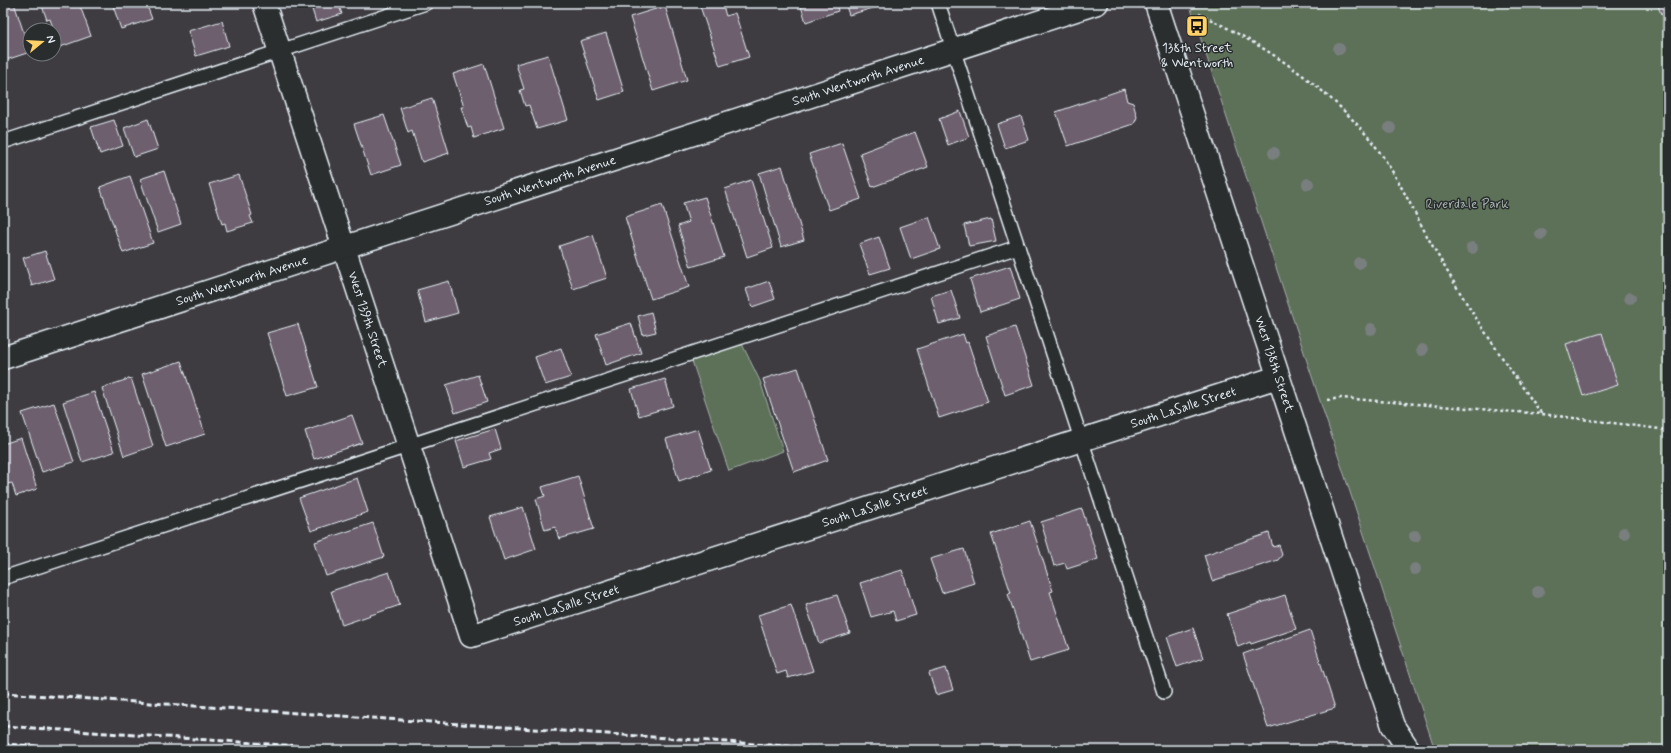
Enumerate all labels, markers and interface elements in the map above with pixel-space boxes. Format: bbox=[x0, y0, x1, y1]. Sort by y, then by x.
bus stop icon: 138th Street & Wentworth bbox=[1184, 13, 1210, 39]
north arrow bbox=[22, 22, 62, 62]
text: N bbox=[43, 34, 58, 45]
place label: 138th Street & Wentworth bbox=[1161, 40, 1233, 72]
street label: South Wentworth Avenue bbox=[790, 51, 926, 110]
street label: South Wentworth Avenue bbox=[482, 151, 618, 210]
park label: Riverdale Park bbox=[1425, 196, 1509, 213]
street label: South Wentworth Avenue bbox=[174, 251, 310, 310]
street label: West 139th Street bbox=[344, 269, 391, 370]
street label: West 138th Street bbox=[1251, 314, 1298, 415]
street label: South LaSalle Street bbox=[1128, 382, 1238, 432]
street label: South LaSalle Street bbox=[820, 481, 930, 531]
street label: South LaSalle Street bbox=[511, 580, 621, 630]

